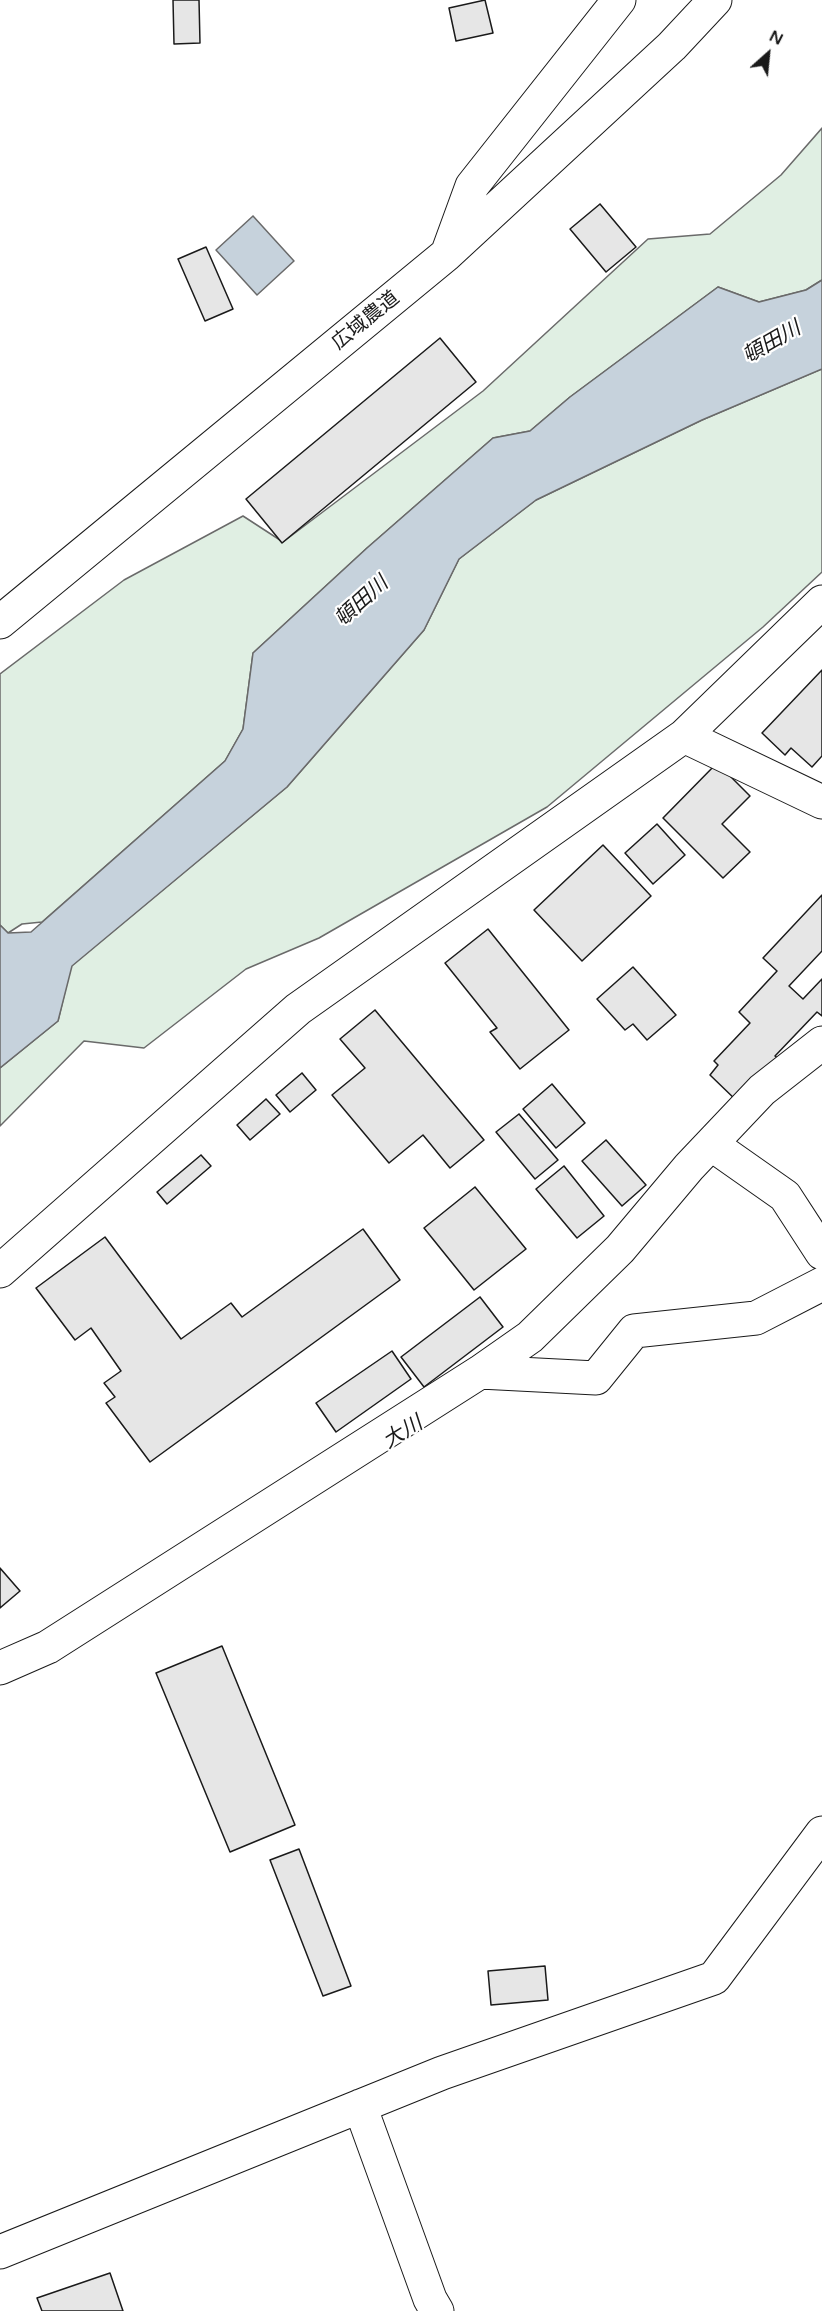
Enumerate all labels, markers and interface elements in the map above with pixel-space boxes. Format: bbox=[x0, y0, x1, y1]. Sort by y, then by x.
north arrow bbox=[738, 24, 798, 84]
text: N bbox=[766, 26, 786, 50]
street label: 広域農道 bbox=[327, 287, 405, 355]
water label: 頓田川 bbox=[738, 316, 806, 370]
water label: 頓田川 bbox=[330, 572, 394, 632]
water label: 大川 bbox=[379, 1411, 427, 1455]

